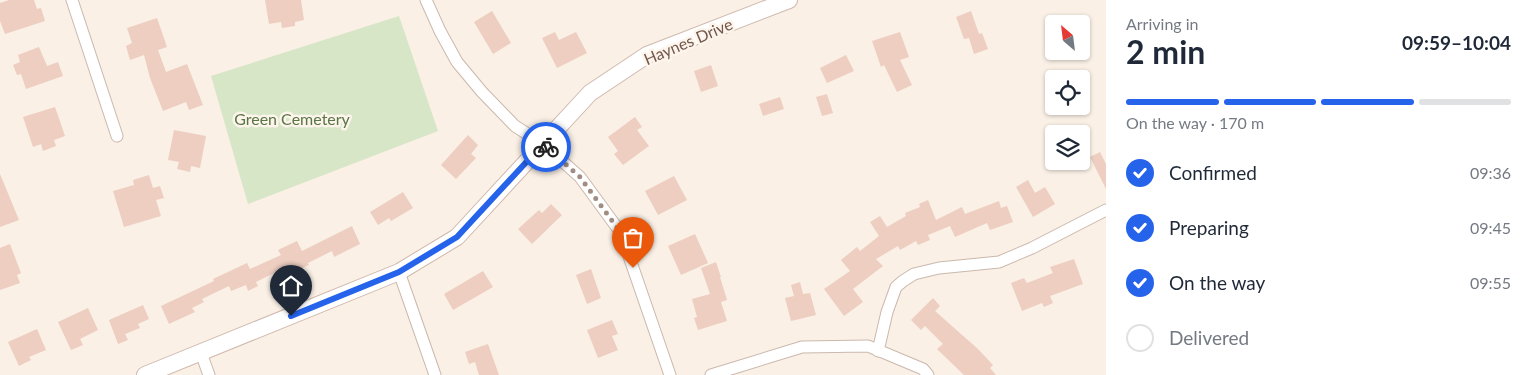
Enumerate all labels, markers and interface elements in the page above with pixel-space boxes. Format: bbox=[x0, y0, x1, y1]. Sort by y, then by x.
street label: Haynes Drive bbox=[641, 14, 735, 68]
text: Arriving in bbox=[1126, 14, 1199, 33]
north arrow bbox=[1045, 15, 1090, 60]
map controls bbox=[1045, 15, 1090, 170]
text: 09:59–10:04 bbox=[1402, 31, 1511, 54]
text: 2 min bbox=[1126, 32, 1205, 71]
button: locate bbox=[1045, 70, 1090, 115]
park label: Green Cemetery bbox=[234, 109, 351, 128]
text: On the way · 170 m bbox=[1126, 113, 1264, 132]
courier bbox=[521, 122, 571, 172]
button: layers bbox=[1045, 125, 1090, 170]
icon: bike bbox=[532, 133, 560, 161]
icon: check bbox=[1126, 159, 1154, 187]
text: Confirmed bbox=[1169, 161, 1257, 184]
text: 09:36 bbox=[1470, 163, 1511, 182]
icon: check bbox=[1126, 214, 1154, 242]
text: Preparing bbox=[1169, 216, 1249, 239]
pin bbox=[612, 217, 654, 268]
text: 09:45 bbox=[1470, 218, 1511, 237]
icon: bag bbox=[619, 224, 647, 252]
pin bbox=[270, 265, 312, 316]
icon: check bbox=[1126, 269, 1154, 297]
text: On the way bbox=[1169, 271, 1265, 294]
icon: home bbox=[277, 272, 305, 300]
text: 09:55 bbox=[1470, 273, 1511, 292]
text: Delivered bbox=[1169, 326, 1249, 349]

